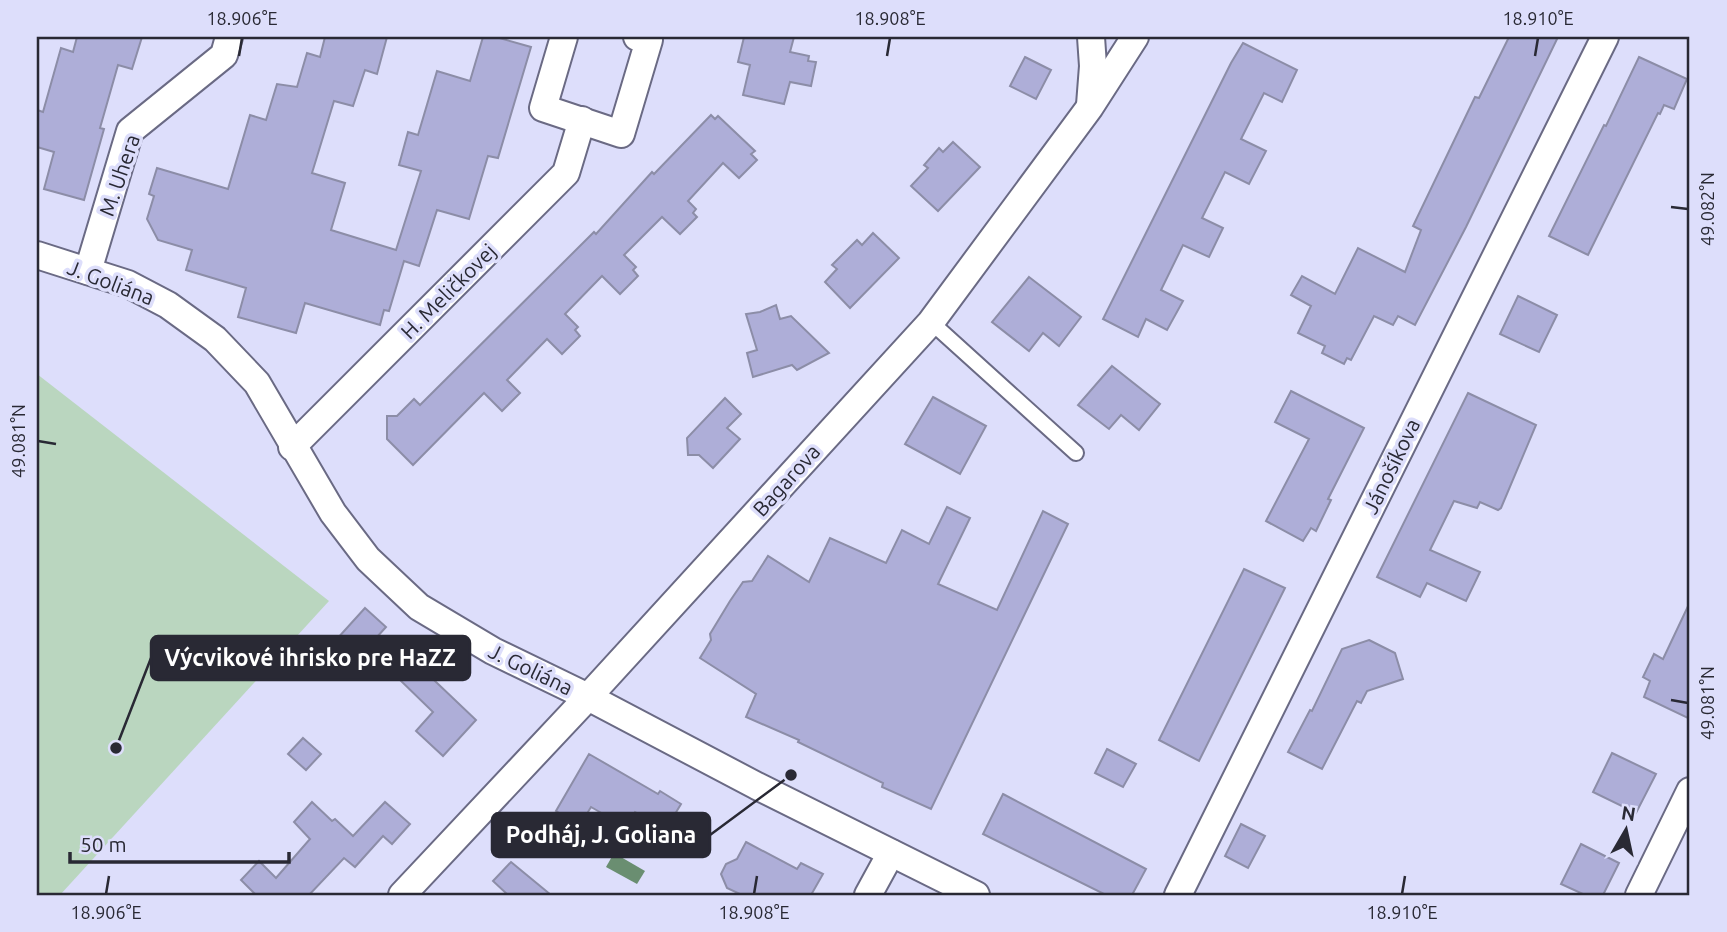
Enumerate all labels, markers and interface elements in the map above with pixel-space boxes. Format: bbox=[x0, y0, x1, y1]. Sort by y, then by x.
text: 18.906°E bbox=[206, 8, 278, 28]
text: 18.908°E bbox=[854, 8, 926, 28]
text: 18.910°E bbox=[1502, 8, 1574, 28]
street label: M. Uhera bbox=[94, 131, 144, 219]
text: 49.082°N bbox=[1697, 172, 1717, 246]
street label: H. Meličkovej bbox=[396, 239, 500, 343]
street label: J. Goliána bbox=[64, 255, 158, 309]
text: 49.081°N bbox=[8, 404, 28, 478]
street label: Jánošíkova bbox=[1358, 414, 1424, 518]
street label: Bagarova bbox=[748, 439, 824, 521]
callout: Výcvikové ihrisko pre HaZZ bbox=[151, 636, 470, 680]
street label: J. Goliána bbox=[485, 638, 577, 700]
text: Výcvikové ihrisko pre HaZZ bbox=[164, 645, 456, 670]
text: 49.081°N bbox=[1697, 666, 1717, 740]
north arrow bbox=[1590, 796, 1660, 866]
text: N bbox=[1620, 801, 1637, 825]
callout: Podháj, J. Goliana bbox=[492, 813, 710, 857]
scale bar bbox=[70, 820, 289, 864]
text: Podháj, J. Goliana bbox=[506, 822, 696, 848]
text: 50 m bbox=[80, 832, 127, 856]
text: 18.906°E bbox=[70, 902, 142, 922]
text: 18.908°E bbox=[718, 902, 790, 922]
text: 18.910°E bbox=[1366, 902, 1438, 922]

